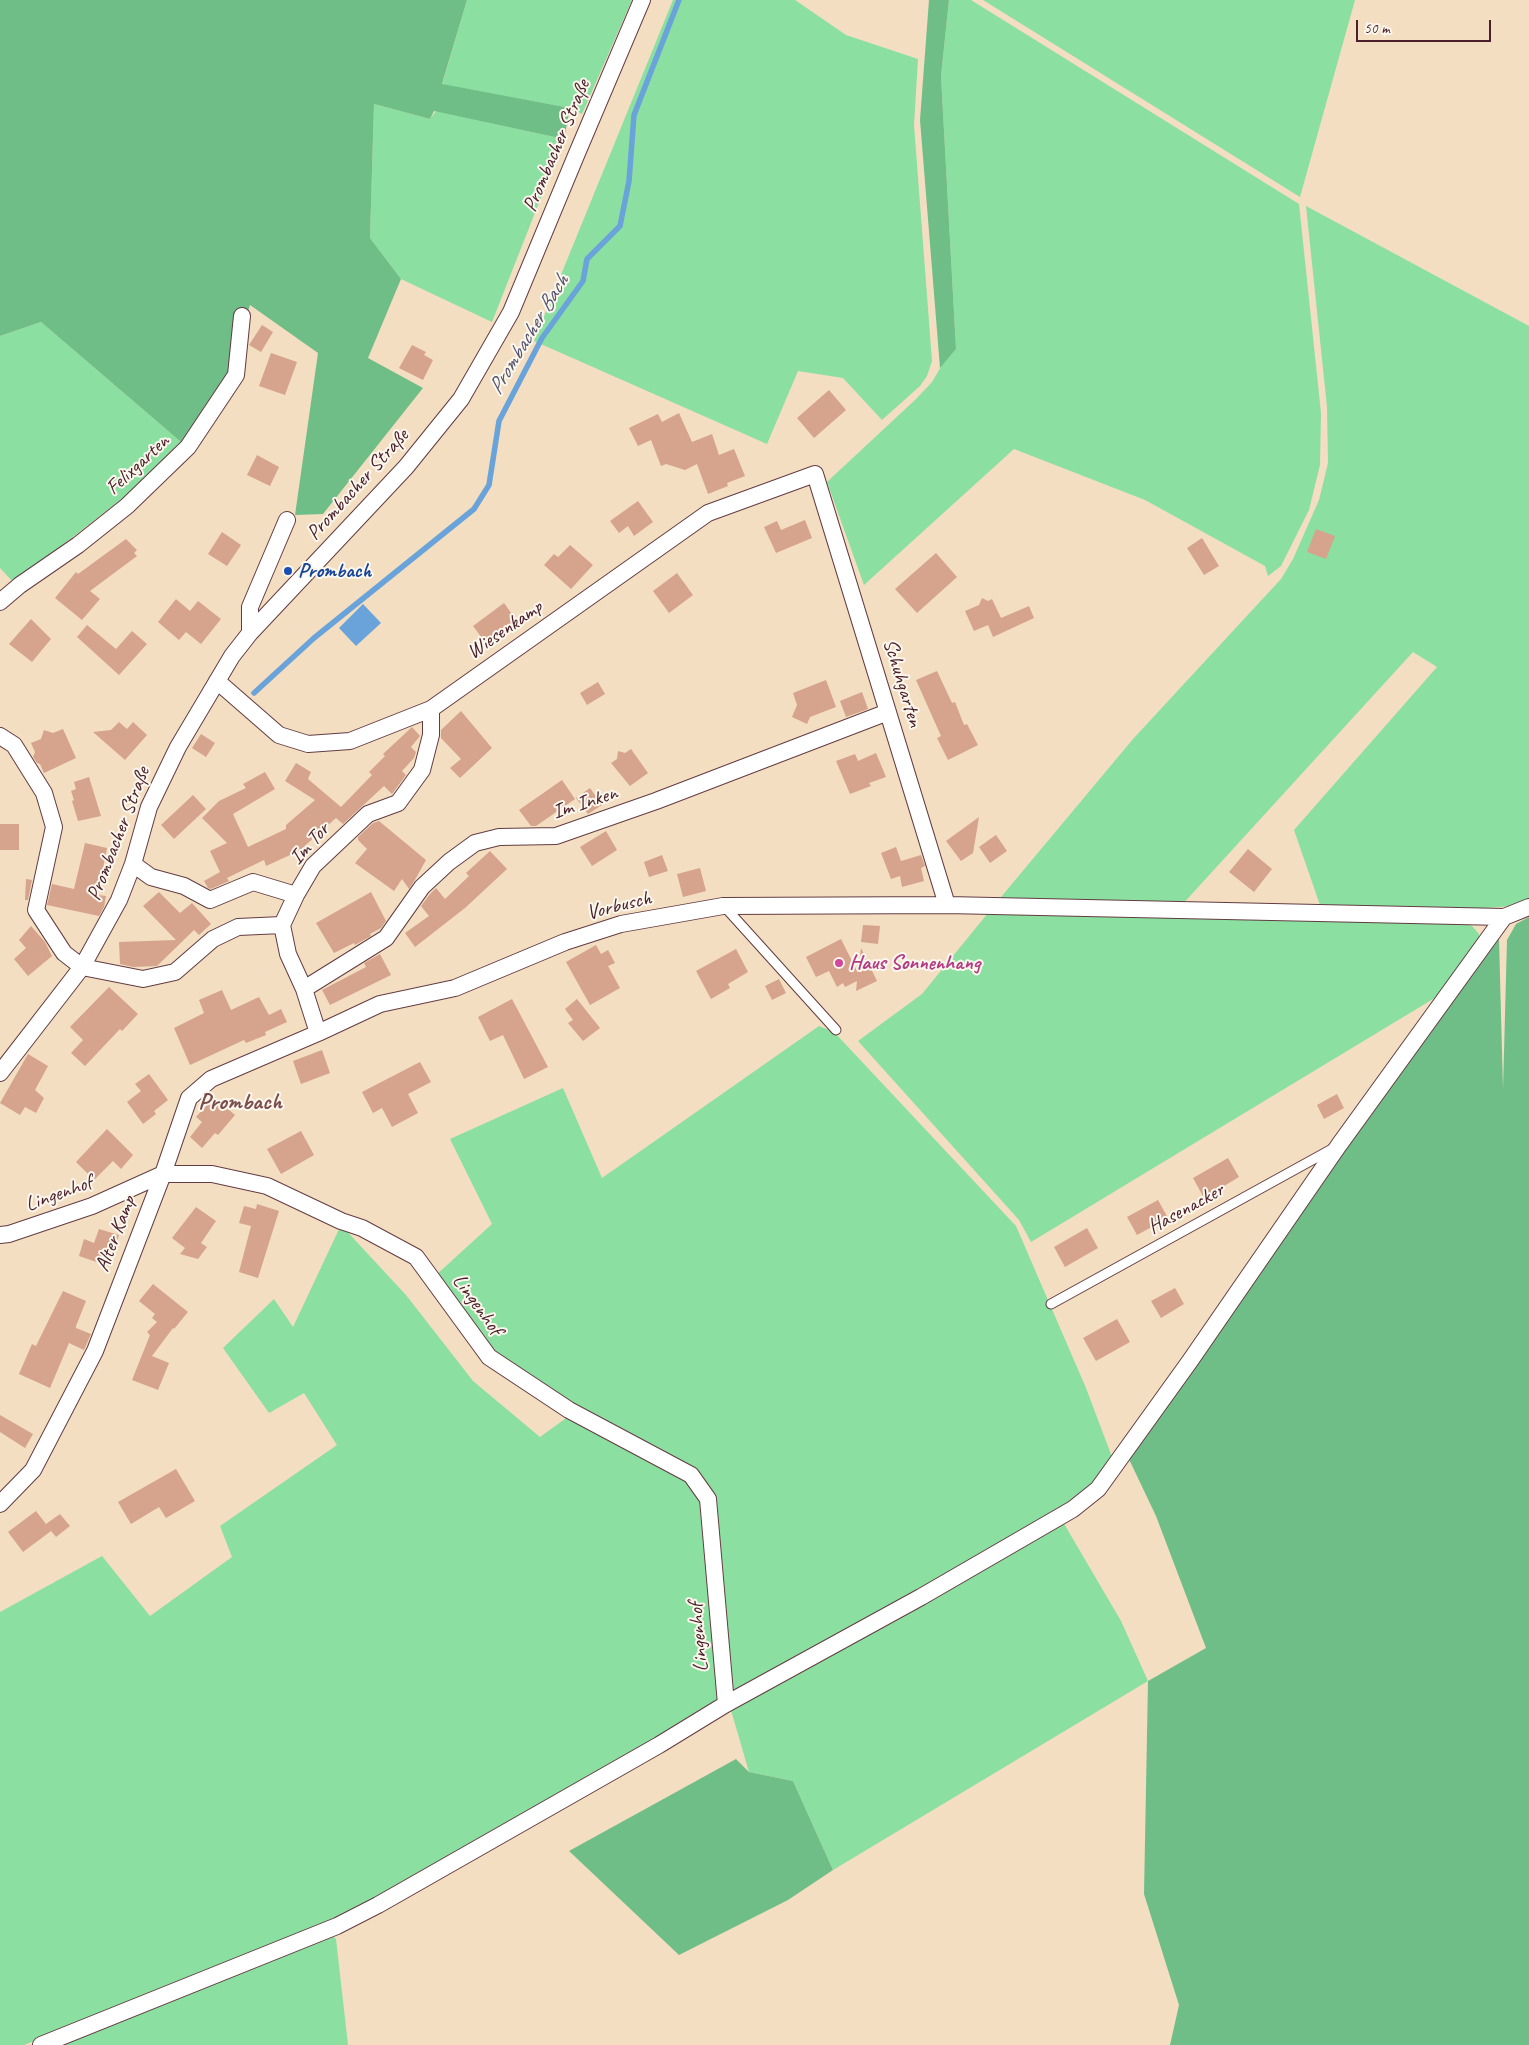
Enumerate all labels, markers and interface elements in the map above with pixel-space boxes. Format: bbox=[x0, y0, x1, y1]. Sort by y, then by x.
scale bar bbox=[1359, 10, 1494, 42]
text: 50 m bbox=[1364, 19, 1390, 38]
street label: Prombacher Straße bbox=[518, 76, 596, 216]
water label: Prombacher Bach bbox=[483, 270, 575, 400]
street label: Prombacher Straße bbox=[301, 424, 415, 546]
street label: Felixgarten bbox=[101, 429, 175, 501]
place label: Prombach bbox=[298, 558, 371, 584]
marker: Prombach bbox=[282, 565, 294, 577]
street label: Wiesenkamp bbox=[462, 595, 548, 665]
street label: Schuhgarten bbox=[877, 636, 927, 730]
street label: Prombacher Straße bbox=[82, 764, 156, 904]
street label: Im Inken bbox=[549, 781, 621, 825]
street label: Im Tor bbox=[285, 818, 335, 870]
street label: Vorbusch bbox=[584, 886, 654, 926]
place label: Haus Sonnenhang bbox=[849, 950, 980, 976]
marker: Haus Sonnenhang bbox=[833, 957, 845, 969]
district label: Prombach bbox=[198, 1089, 282, 1117]
street label: Lingenhof bbox=[22, 1170, 96, 1218]
street label: Hasenacker bbox=[1144, 1178, 1228, 1240]
street label: Alter Kamp bbox=[90, 1193, 142, 1275]
street label: Lingenhof bbox=[446, 1269, 508, 1341]
street label: Lingenhof bbox=[683, 1601, 715, 1673]

